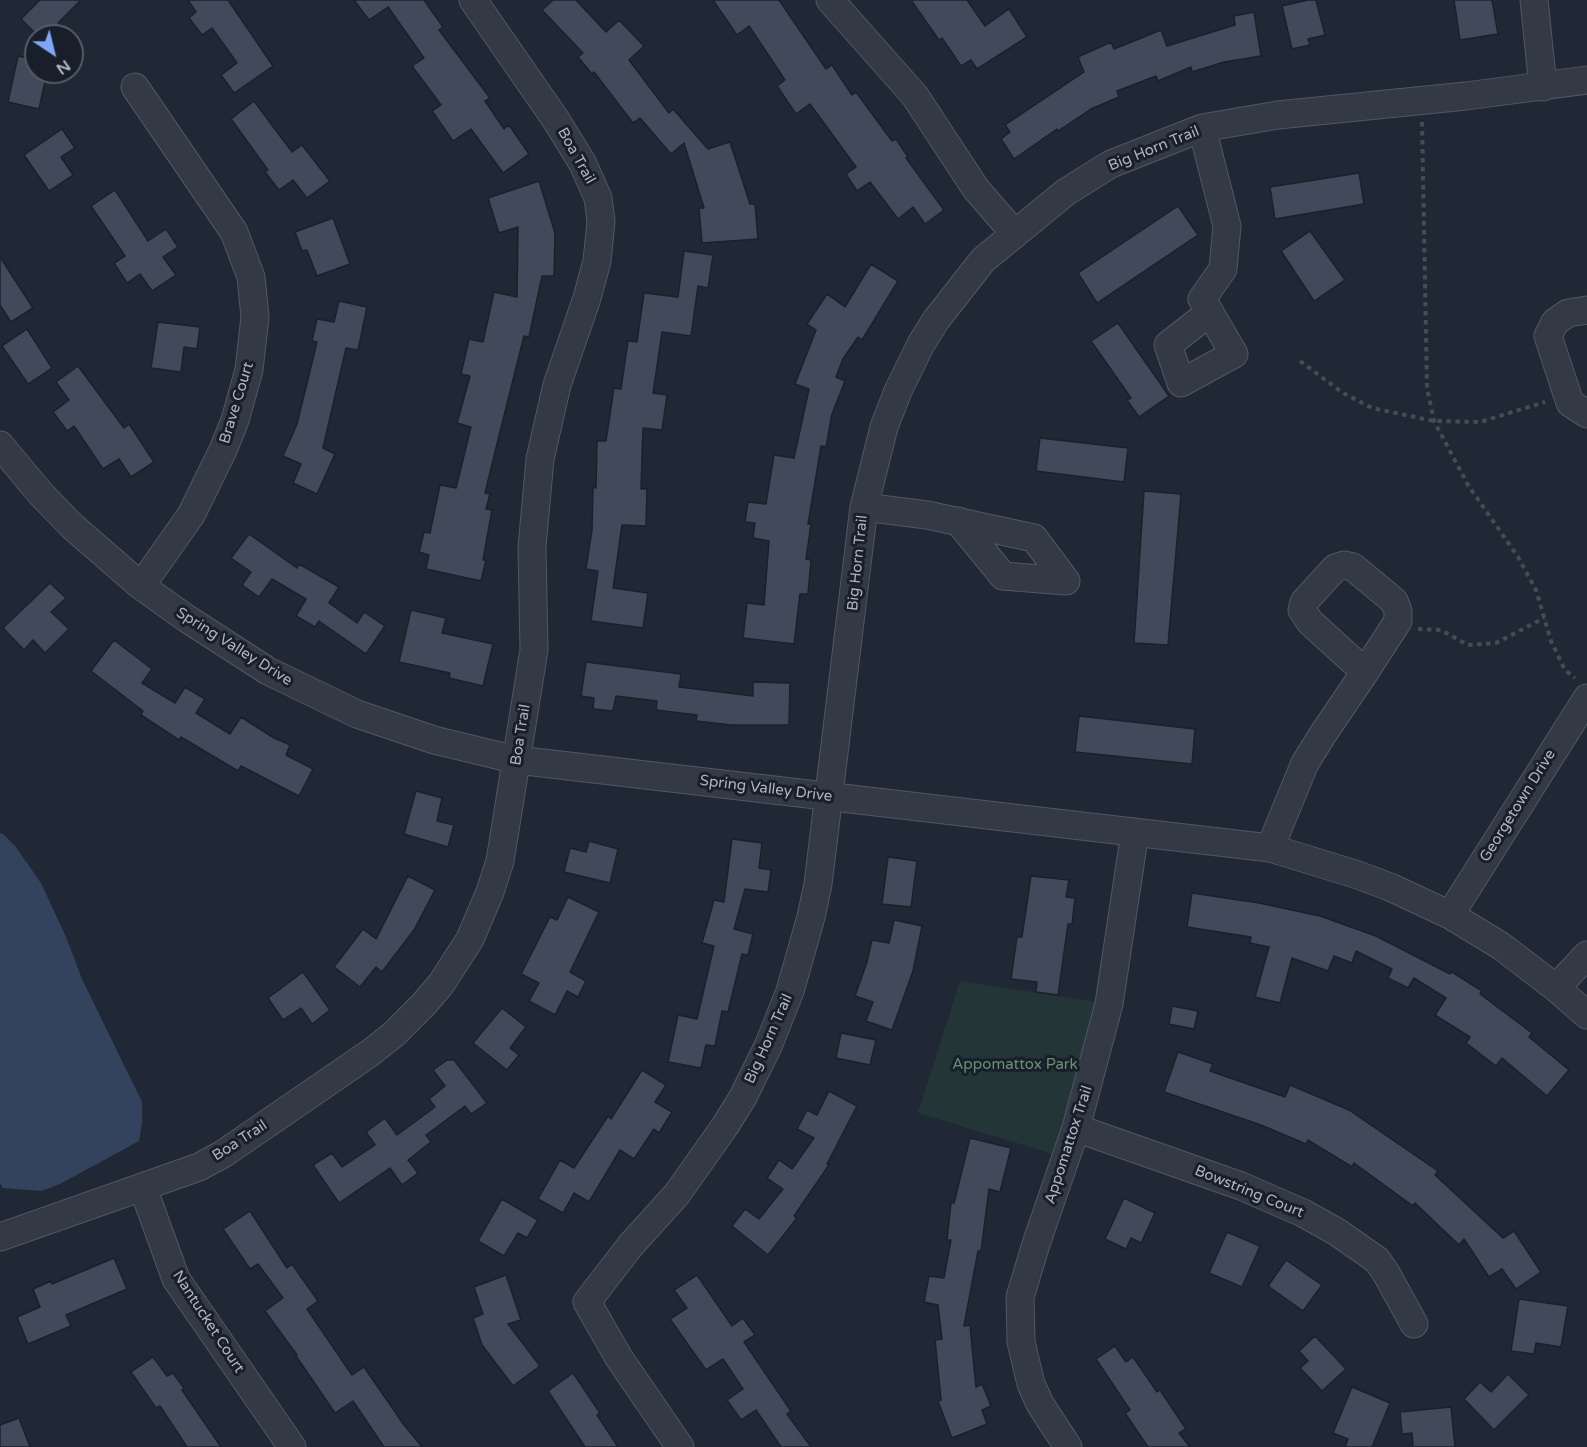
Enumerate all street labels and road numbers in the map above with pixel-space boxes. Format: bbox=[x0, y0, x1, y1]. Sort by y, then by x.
street label: Big Horn Trail bbox=[1106, 123, 1202, 175]
street label: Boa Trail bbox=[553, 125, 599, 187]
street label: Brave Court bbox=[216, 360, 258, 446]
street label: Big Horn Trail bbox=[844, 514, 872, 612]
street label: Spring Valley Drive bbox=[173, 604, 295, 690]
street label: Boa Trail bbox=[507, 703, 535, 767]
street label: Georgetown Drive bbox=[1476, 747, 1560, 865]
street label: Spring Valley Drive bbox=[699, 772, 833, 806]
street label: Big Horn Trail bbox=[741, 991, 797, 1087]
street label: Appomattox Trail bbox=[1041, 1084, 1097, 1206]
street label: Boa Trail bbox=[209, 1117, 271, 1165]
street label: Bowstring Court bbox=[1192, 1162, 1306, 1222]
street label: Nantucket Court bbox=[168, 1267, 248, 1377]

